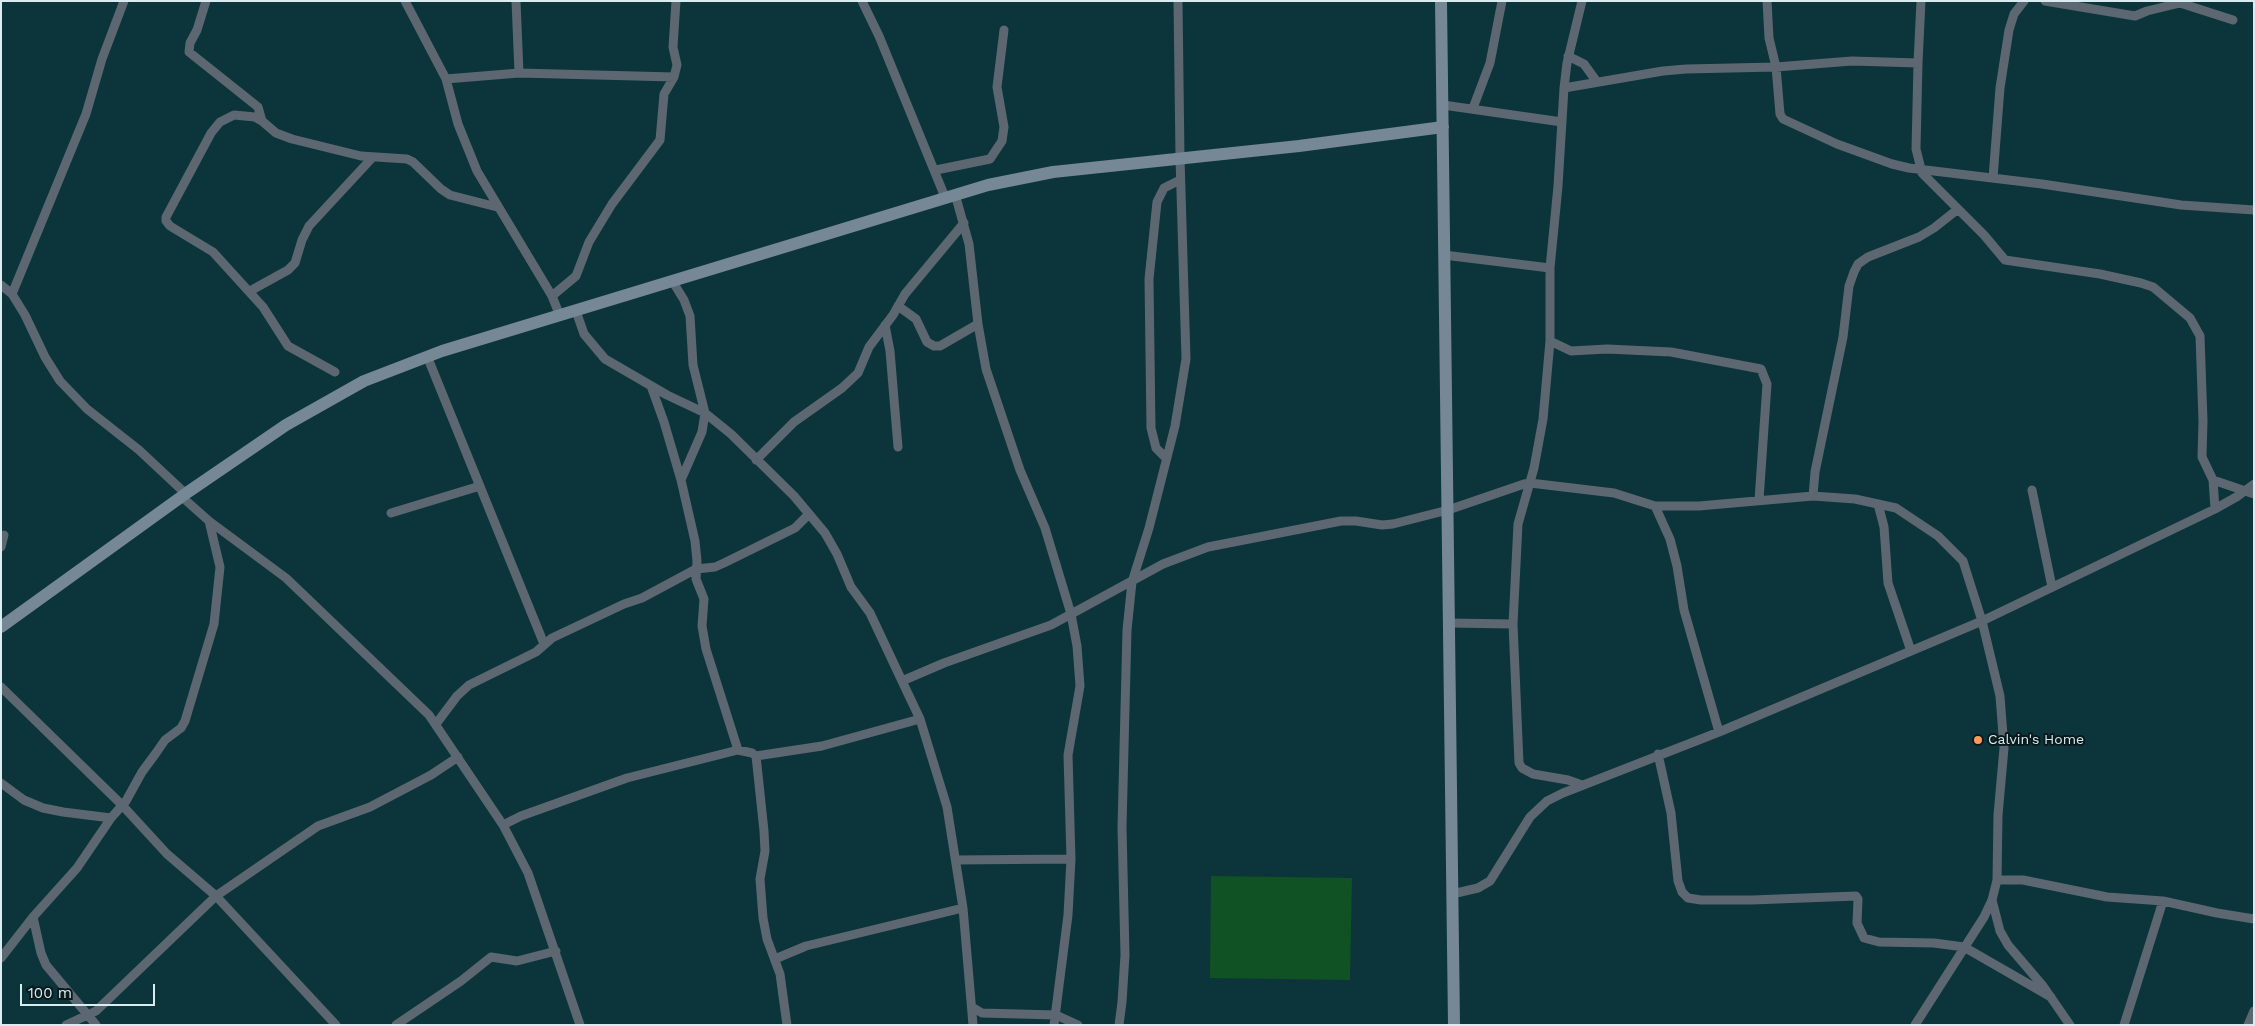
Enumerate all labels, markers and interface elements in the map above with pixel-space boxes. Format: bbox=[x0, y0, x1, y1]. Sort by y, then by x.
place label: Calvin's Home bbox=[1988, 732, 2084, 748]
marker: Calvin's Home bbox=[1972, 734, 1984, 746]
scale bar bbox=[22, 974, 158, 1006]
text: 100 m bbox=[28, 984, 72, 1002]

